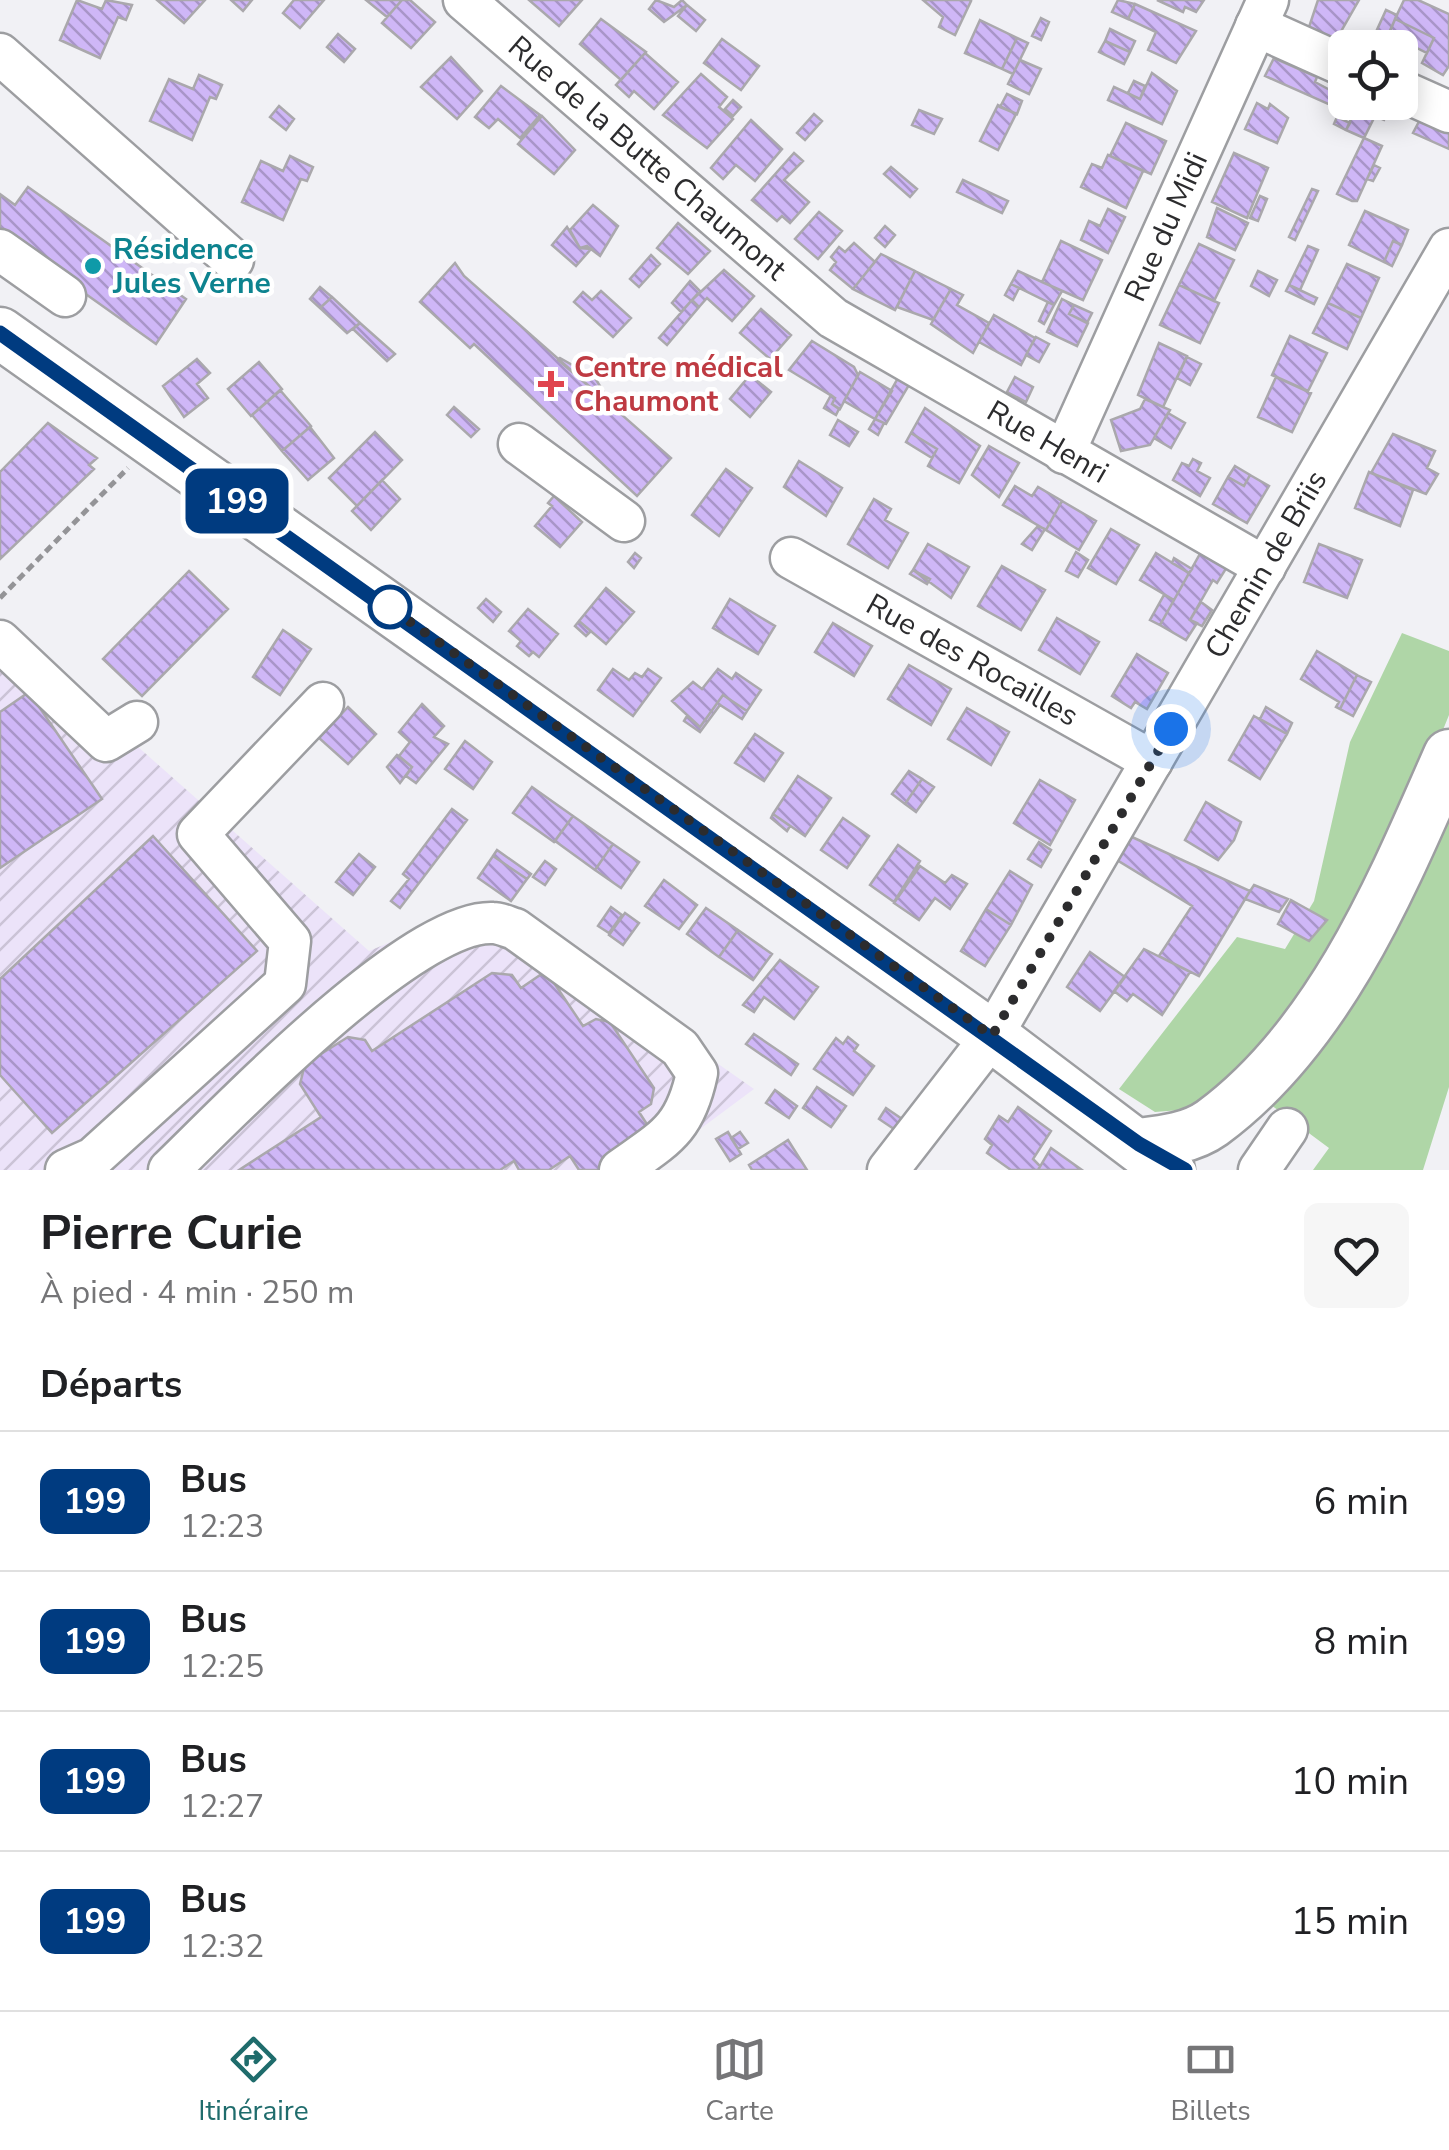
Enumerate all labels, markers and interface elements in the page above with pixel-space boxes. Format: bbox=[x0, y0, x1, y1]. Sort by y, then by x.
street label: Rue de la Butte Chaumont bbox=[499, 27, 795, 290]
map controls bbox=[1328, 30, 1418, 120]
button: locate bbox=[1328, 30, 1418, 120]
street label: Rue du Midi bbox=[1115, 146, 1218, 308]
place label: Résidence Jules Verne bbox=[112, 229, 271, 304]
marker: Résidence Jules Verne bbox=[82, 255, 104, 277]
place label: Centre médical Chaumont bbox=[574, 347, 783, 422]
marker: Centre médical Chaumont bbox=[538, 371, 564, 397]
street label: Rue Henri bbox=[979, 391, 1116, 493]
street label: Chemin de Briis bbox=[1196, 463, 1337, 666]
line badge: 199 bbox=[180, 468, 294, 534]
text: 199 bbox=[205, 478, 269, 525]
street label: Rue des Rocailles bbox=[859, 584, 1086, 736]
unlabelled marker bbox=[369, 586, 411, 628]
your location bbox=[1146, 704, 1196, 754]
text: Pierre Curie bbox=[40, 1200, 303, 1266]
button: heart bbox=[1304, 1203, 1409, 1308]
text: À pied · 4 min · 250 m bbox=[40, 1271, 354, 1314]
text: Départs bbox=[40, 1359, 182, 1410]
text: Bus bbox=[180, 1454, 247, 1505]
text: 6 min bbox=[1314, 1476, 1409, 1527]
text: 199 bbox=[63, 1478, 127, 1525]
text: 12:23 bbox=[180, 1505, 264, 1548]
text: Bus bbox=[180, 1594, 247, 1645]
text: 8 min bbox=[1314, 1616, 1409, 1667]
text: 199 bbox=[63, 1618, 127, 1665]
text: 12:25 bbox=[180, 1645, 264, 1688]
text: Bus bbox=[180, 1734, 247, 1785]
text: 10 min bbox=[1291, 1756, 1409, 1807]
text: 199 bbox=[63, 1758, 127, 1805]
text: 12:27 bbox=[180, 1785, 264, 1828]
text: Bus bbox=[180, 1874, 247, 1925]
text: 15 min bbox=[1291, 1896, 1409, 1947]
text: 199 bbox=[63, 1898, 127, 1945]
text: 12:32 bbox=[180, 1925, 264, 1968]
tab: Itinéraire bbox=[198, 2032, 309, 2130]
tab: Carte bbox=[705, 2032, 774, 2130]
tab: Billets bbox=[1171, 2032, 1251, 2130]

